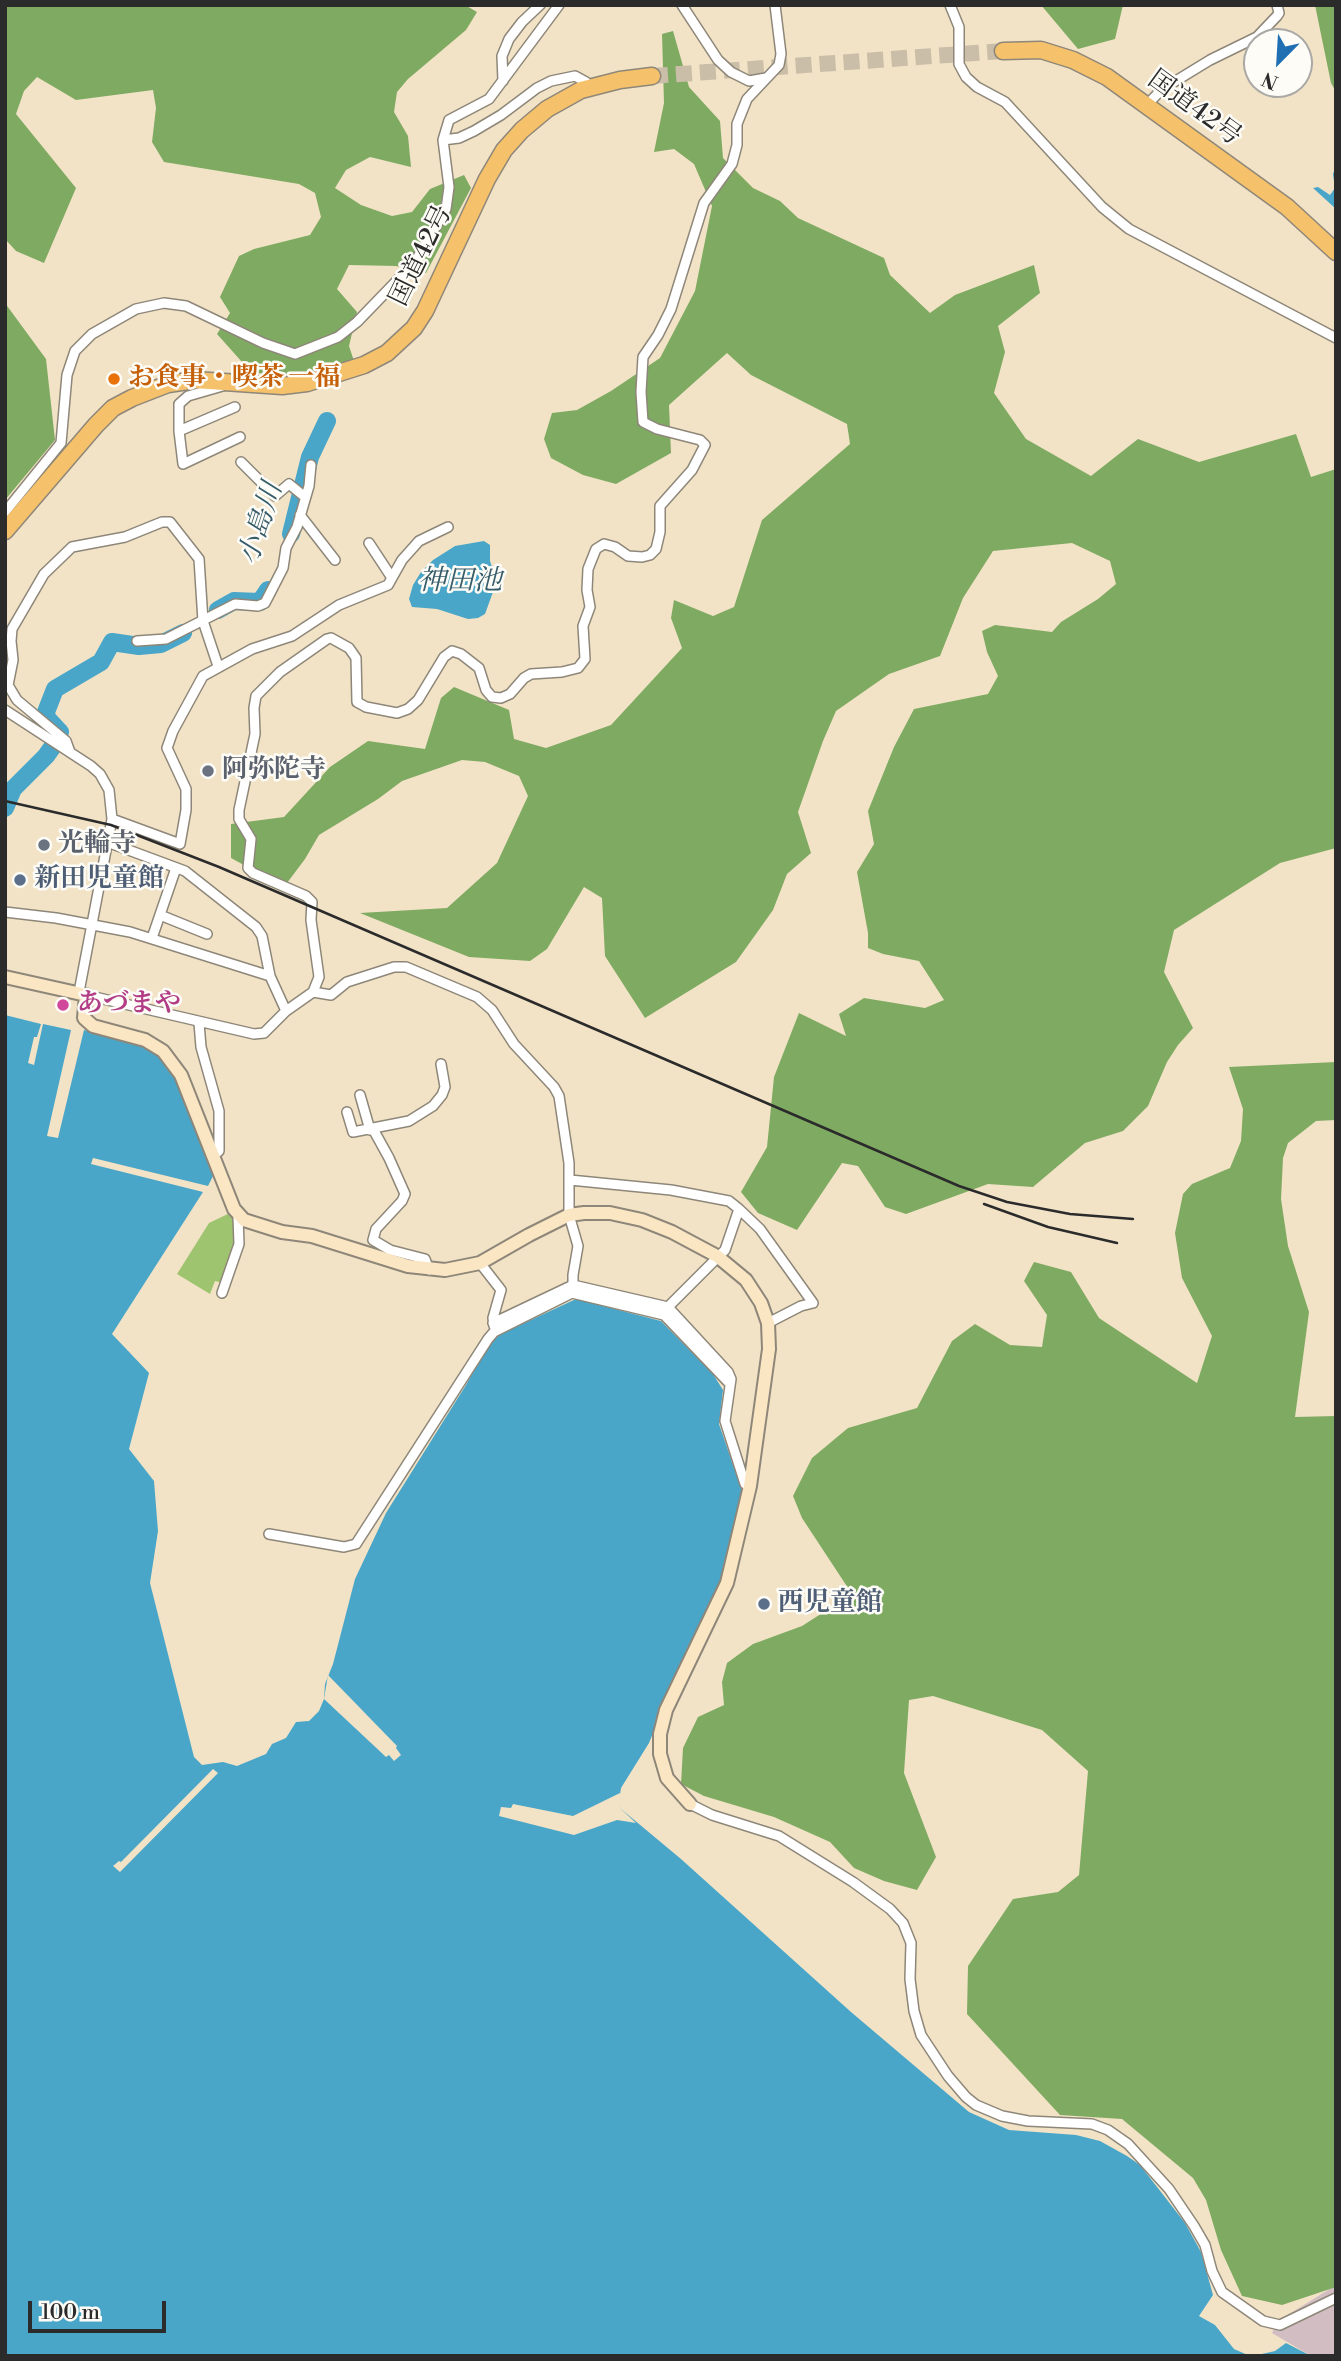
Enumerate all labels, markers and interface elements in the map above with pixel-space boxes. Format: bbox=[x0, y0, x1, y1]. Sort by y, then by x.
north arrow bbox=[1243, 28, 1313, 98]
street label: 国道42号 bbox=[1141, 65, 1247, 153]
text: N bbox=[1259, 66, 1282, 94]
street label: 国道42号 bbox=[384, 200, 460, 312]
place label: お食事・喫茶 一福 bbox=[128, 363, 340, 395]
marker: お食事・喫茶 一福 bbox=[106, 371, 122, 387]
water label: 小島川 bbox=[233, 479, 291, 569]
water label: 神田池 bbox=[418, 565, 502, 599]
place label: 阿弥陀寺 bbox=[222, 755, 326, 787]
marker: 阿弥陀寺 bbox=[200, 763, 216, 779]
place label: 光輪寺 bbox=[58, 829, 136, 861]
marker: 光輪寺 bbox=[36, 837, 52, 853]
place label: 新田児童館 bbox=[34, 864, 164, 896]
marker: 新田児童館 bbox=[12, 872, 28, 888]
place label: あづまや bbox=[77, 989, 181, 1021]
marker: あづまや bbox=[55, 997, 71, 1013]
place label: 西児童館 bbox=[778, 1588, 882, 1620]
marker: 西児童館 bbox=[756, 1596, 772, 1612]
scale bar bbox=[32, 2288, 170, 2332]
text: 100 m bbox=[41, 2300, 100, 2326]

